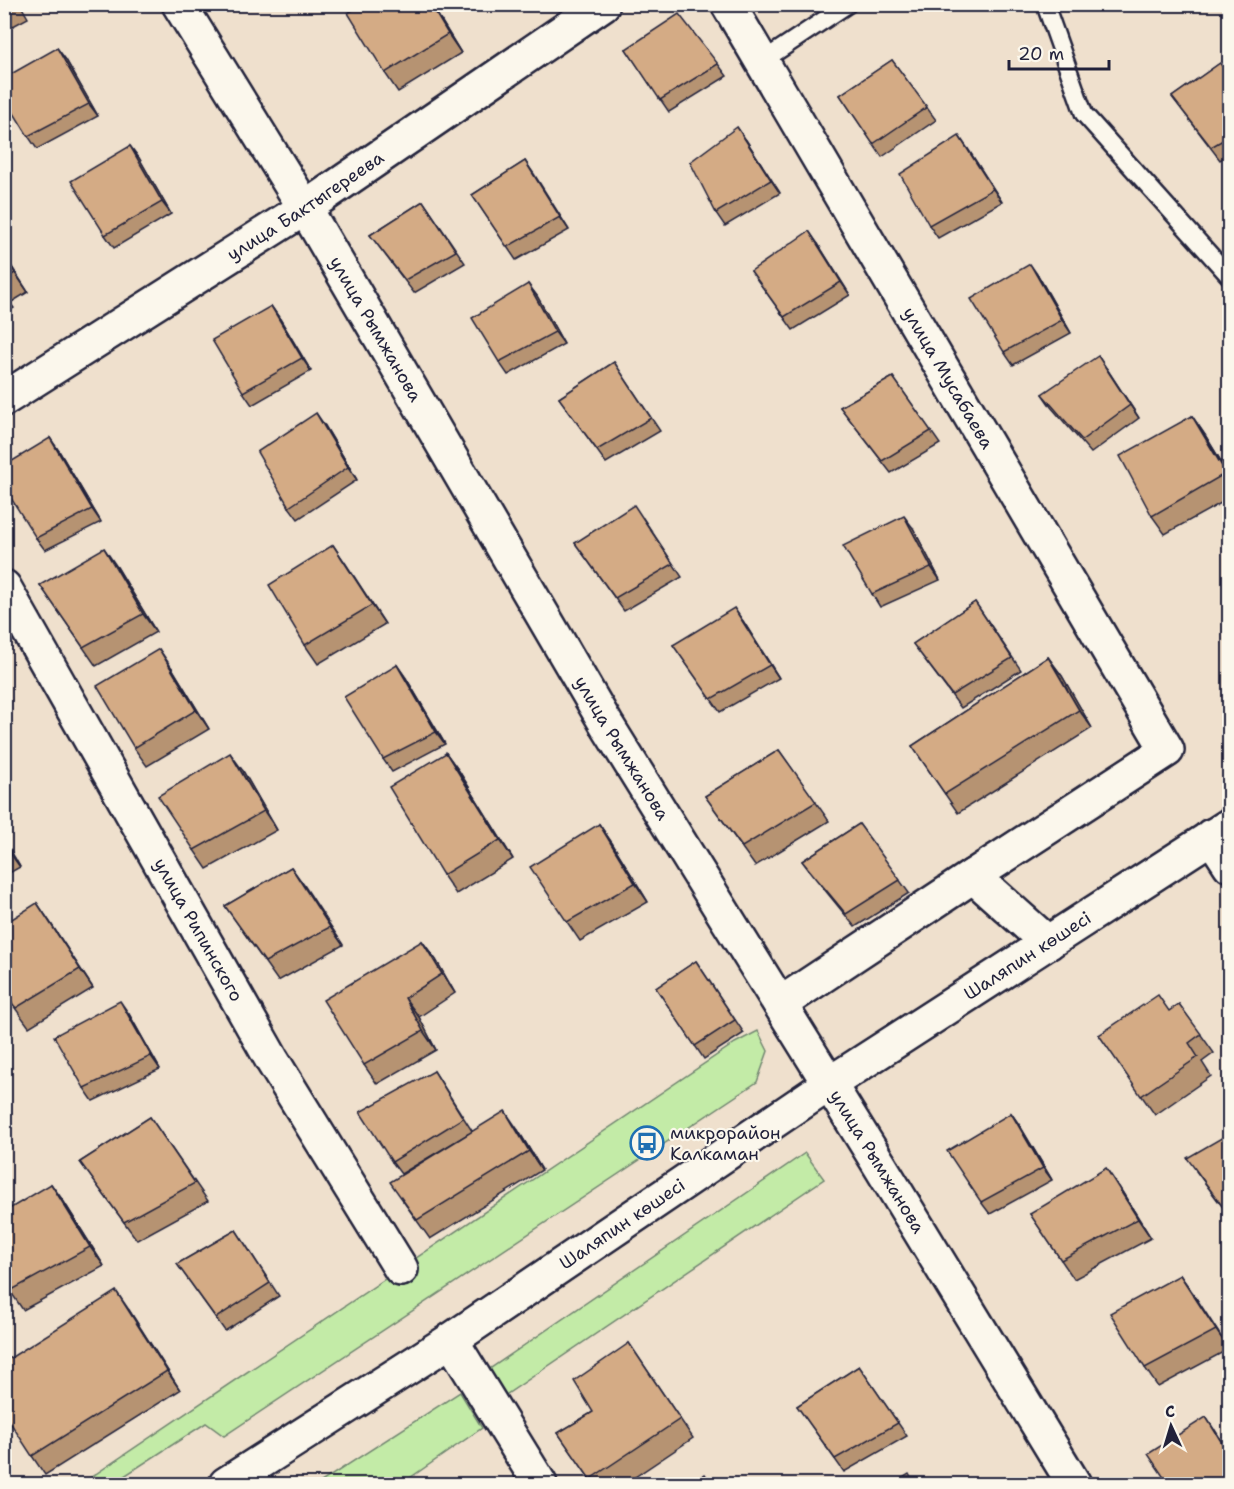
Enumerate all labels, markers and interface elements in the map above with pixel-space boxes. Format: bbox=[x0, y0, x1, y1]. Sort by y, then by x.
scale bar bbox=[1009, 33, 1110, 71]
text: 20 m bbox=[1018, 42, 1064, 66]
street label: улица Бактыгереева bbox=[222, 145, 389, 266]
street label: улица Рымжанова bbox=[324, 252, 428, 406]
street label: улица Мусабаева bbox=[897, 303, 999, 453]
street label: улица Рымжанова bbox=[569, 672, 675, 825]
street label: улица Рипинского bbox=[148, 854, 248, 1006]
street label: Шаляпин көшесі bbox=[959, 906, 1096, 1006]
street label: улица Рымжанова bbox=[824, 1085, 931, 1238]
place label: микрорайон Калкаман bbox=[670, 1121, 781, 1166]
bus stop icon: микрорайон Калкаман bbox=[629, 1125, 665, 1161]
street label: Шаляпин көшесі bbox=[555, 1173, 690, 1275]
north arrow bbox=[1141, 1396, 1201, 1456]
text: С bbox=[1164, 1401, 1176, 1422]

